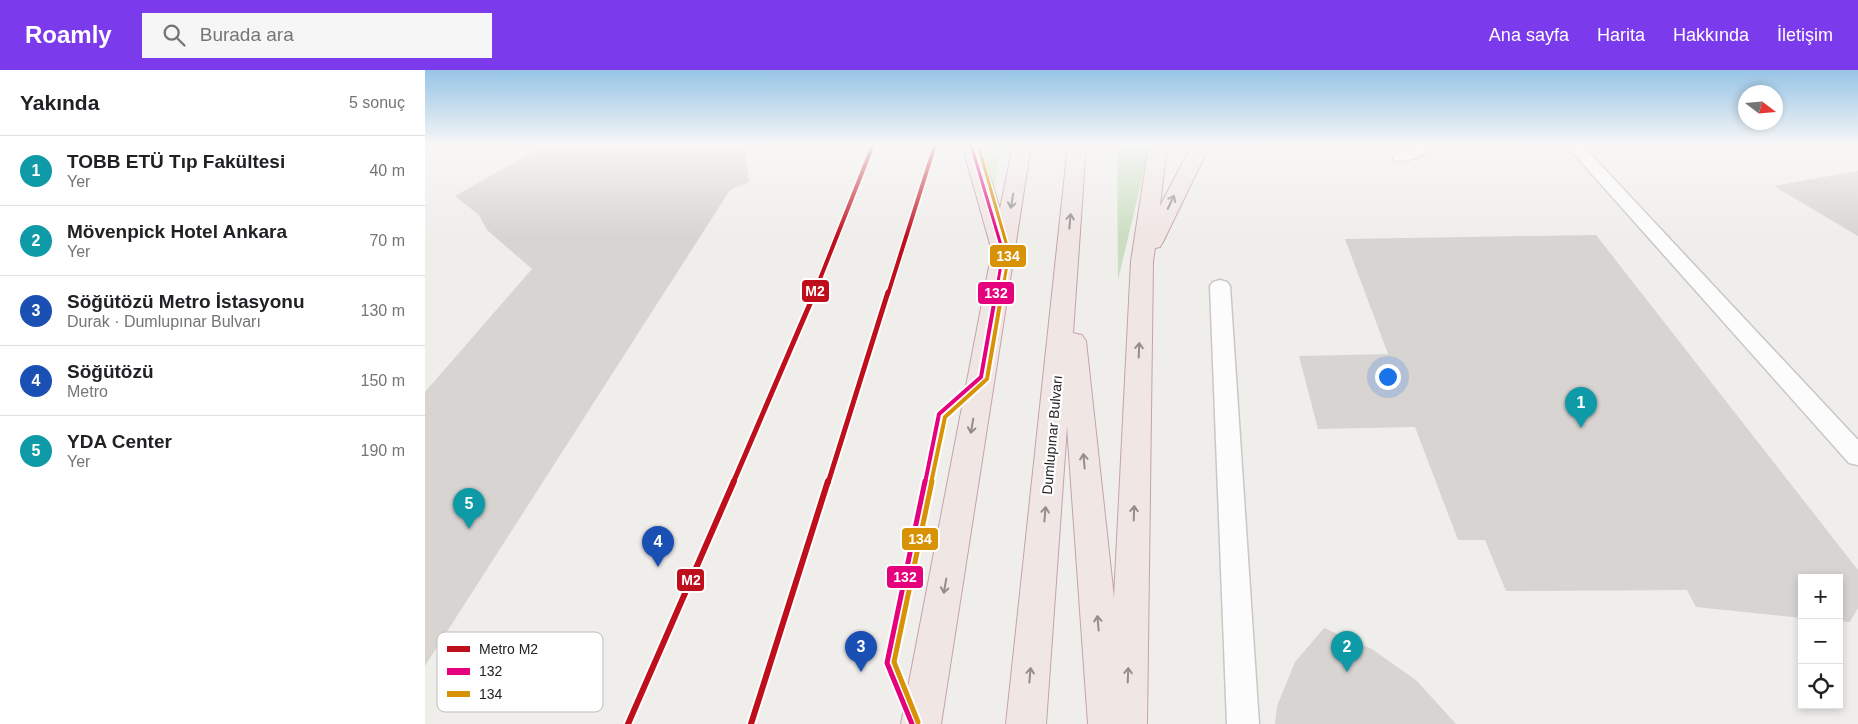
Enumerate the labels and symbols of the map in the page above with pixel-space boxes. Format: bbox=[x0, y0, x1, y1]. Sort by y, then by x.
north arrow bbox=[1738, 85, 1783, 130]
one-way arrow bbox=[1006, 193, 1016, 209]
one-way arrow bbox=[1167, 195, 1176, 210]
one-way arrow bbox=[1066, 213, 1075, 229]
line badge: 134 bbox=[989, 244, 1027, 268]
text: 134 bbox=[996, 248, 1020, 264]
line badge: M2 bbox=[801, 279, 830, 303]
line badge: 132 bbox=[977, 281, 1015, 305]
text: M2 bbox=[805, 283, 825, 299]
text: 132 bbox=[984, 285, 1008, 301]
one-way arrow bbox=[1135, 343, 1144, 359]
your location bbox=[1375, 364, 1401, 390]
street label: Dumlupınar Bulvarı bbox=[1039, 375, 1065, 495]
pin: 1 bbox=[1565, 387, 1597, 428]
one-way arrow bbox=[967, 417, 977, 433]
one-way arrow bbox=[1079, 454, 1088, 470]
pin: 5 bbox=[453, 488, 485, 529]
one-way arrow bbox=[1129, 505, 1139, 522]
one-way arrow bbox=[1040, 506, 1049, 522]
pin: 4 bbox=[642, 526, 674, 567]
line badge: 134 bbox=[901, 527, 939, 551]
text: 134 bbox=[908, 531, 932, 547]
line badge: 132 bbox=[886, 565, 924, 589]
line badge: M2 bbox=[676, 568, 705, 592]
text: 132 bbox=[893, 569, 917, 585]
text: M2 bbox=[681, 572, 701, 588]
one-way arrow bbox=[939, 577, 949, 593]
one-way arrow bbox=[1094, 615, 1103, 631]
pin: 3 bbox=[845, 631, 877, 672]
pin: 2 bbox=[1331, 631, 1363, 672]
legend bbox=[437, 632, 603, 712]
text: Metro M2 bbox=[479, 641, 538, 657]
text: 132 bbox=[479, 663, 503, 679]
one-way arrow bbox=[1026, 668, 1035, 684]
one-way arrow bbox=[1124, 668, 1133, 684]
text: 134 bbox=[479, 686, 503, 702]

